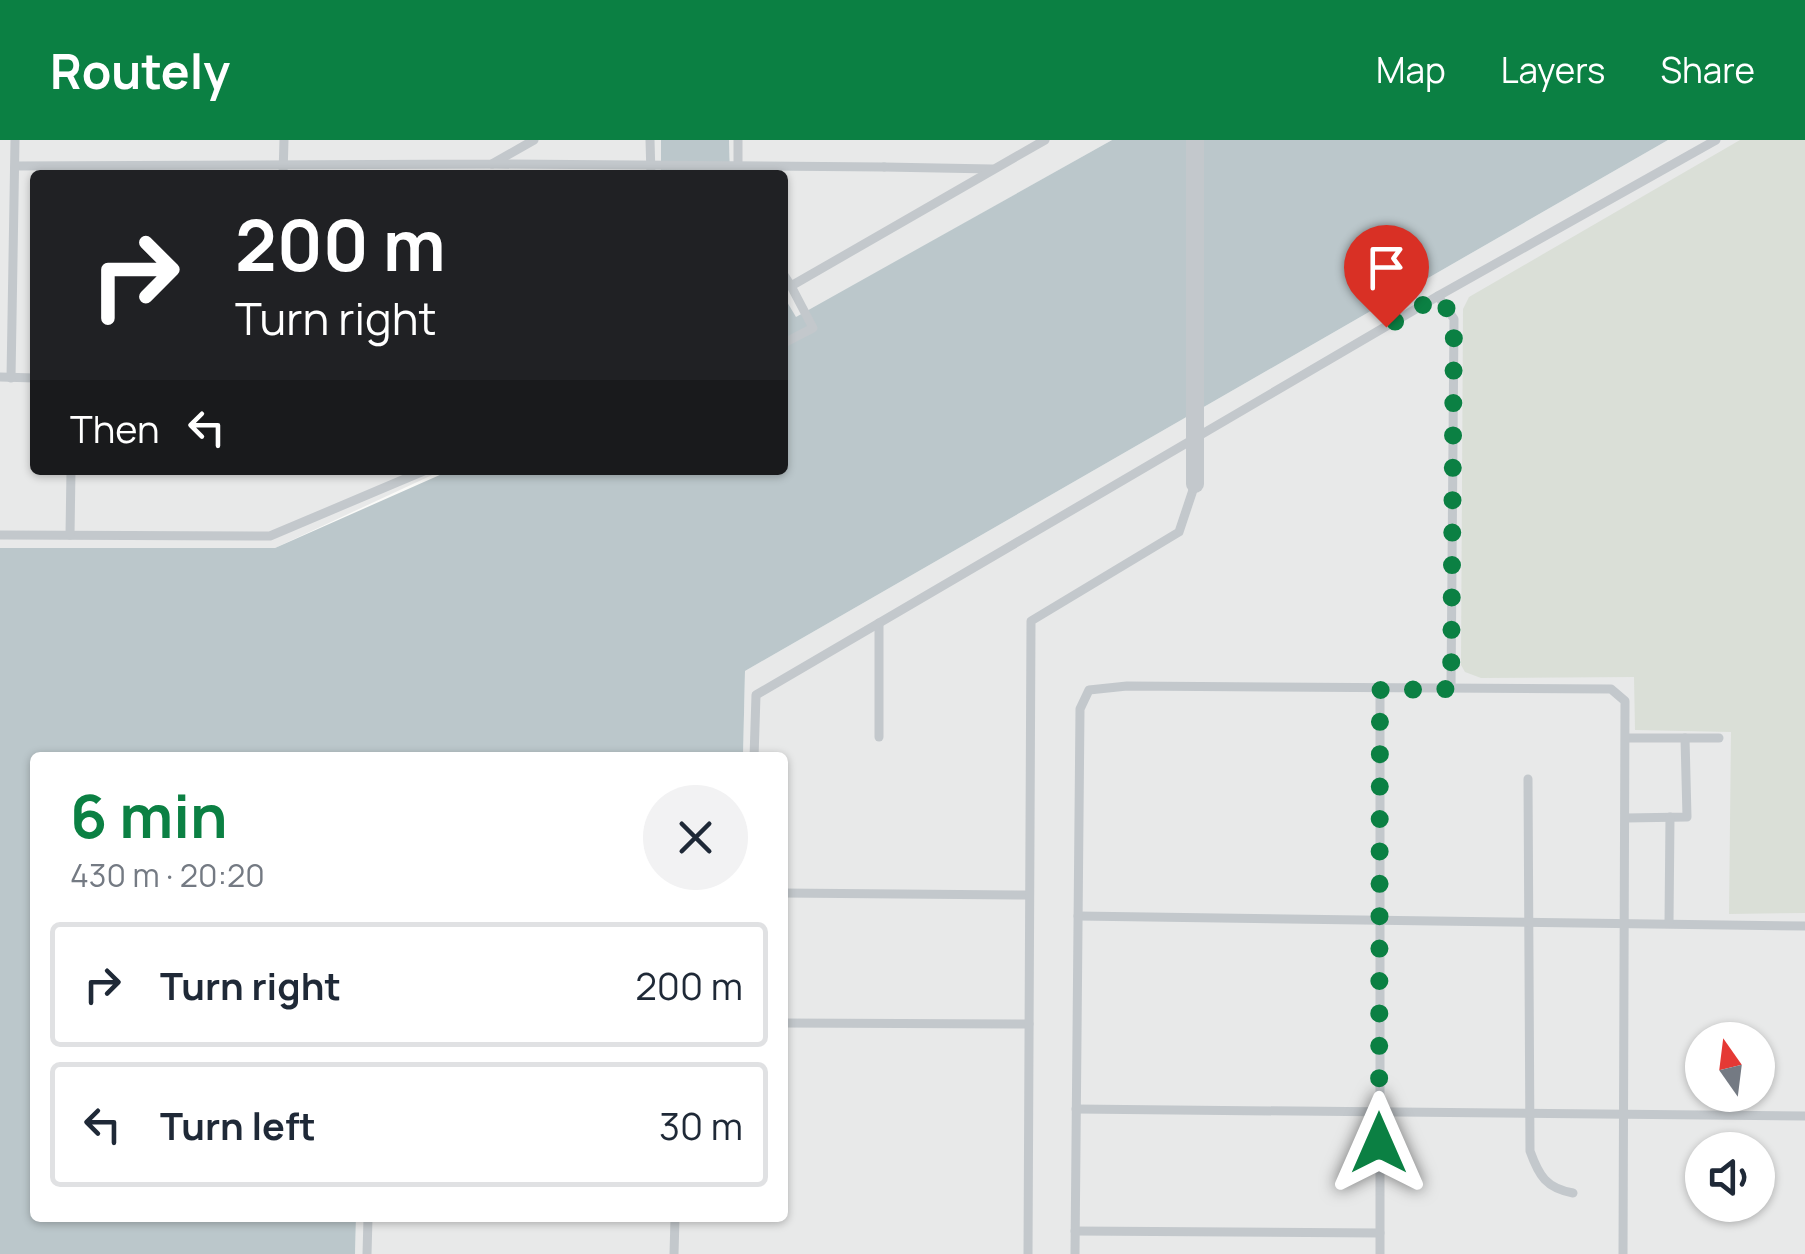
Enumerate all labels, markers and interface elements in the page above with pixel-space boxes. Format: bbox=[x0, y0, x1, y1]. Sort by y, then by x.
text: Routely bbox=[50, 38, 230, 103]
text: Map bbox=[1376, 46, 1446, 94]
text: Layers bbox=[1501, 46, 1605, 94]
text: Share bbox=[1660, 46, 1755, 94]
text: 200 m bbox=[235, 196, 446, 292]
icon: right bbox=[70, 210, 200, 340]
pin bbox=[1344, 225, 1429, 328]
icon: arrive bbox=[1359, 240, 1414, 295]
text: Turn right bbox=[235, 287, 436, 349]
icon: left bbox=[179, 400, 234, 455]
text: Then bbox=[70, 402, 159, 454]
text: 6 min bbox=[70, 774, 228, 856]
button: close bbox=[643, 785, 748, 890]
text: 430 m · 20:20 bbox=[70, 853, 265, 897]
icon: right bbox=[75, 957, 130, 1012]
text: Turn right bbox=[160, 959, 341, 1011]
text: 200 m bbox=[635, 959, 743, 1011]
north arrow bbox=[1685, 1022, 1775, 1112]
map controls bbox=[1685, 1022, 1775, 1222]
position arrow bbox=[1327, 1091, 1431, 1195]
icon: left bbox=[75, 1097, 130, 1152]
text: Turn left bbox=[160, 1099, 316, 1151]
text: 30 m bbox=[659, 1099, 743, 1151]
button: sound bbox=[1685, 1132, 1775, 1222]

